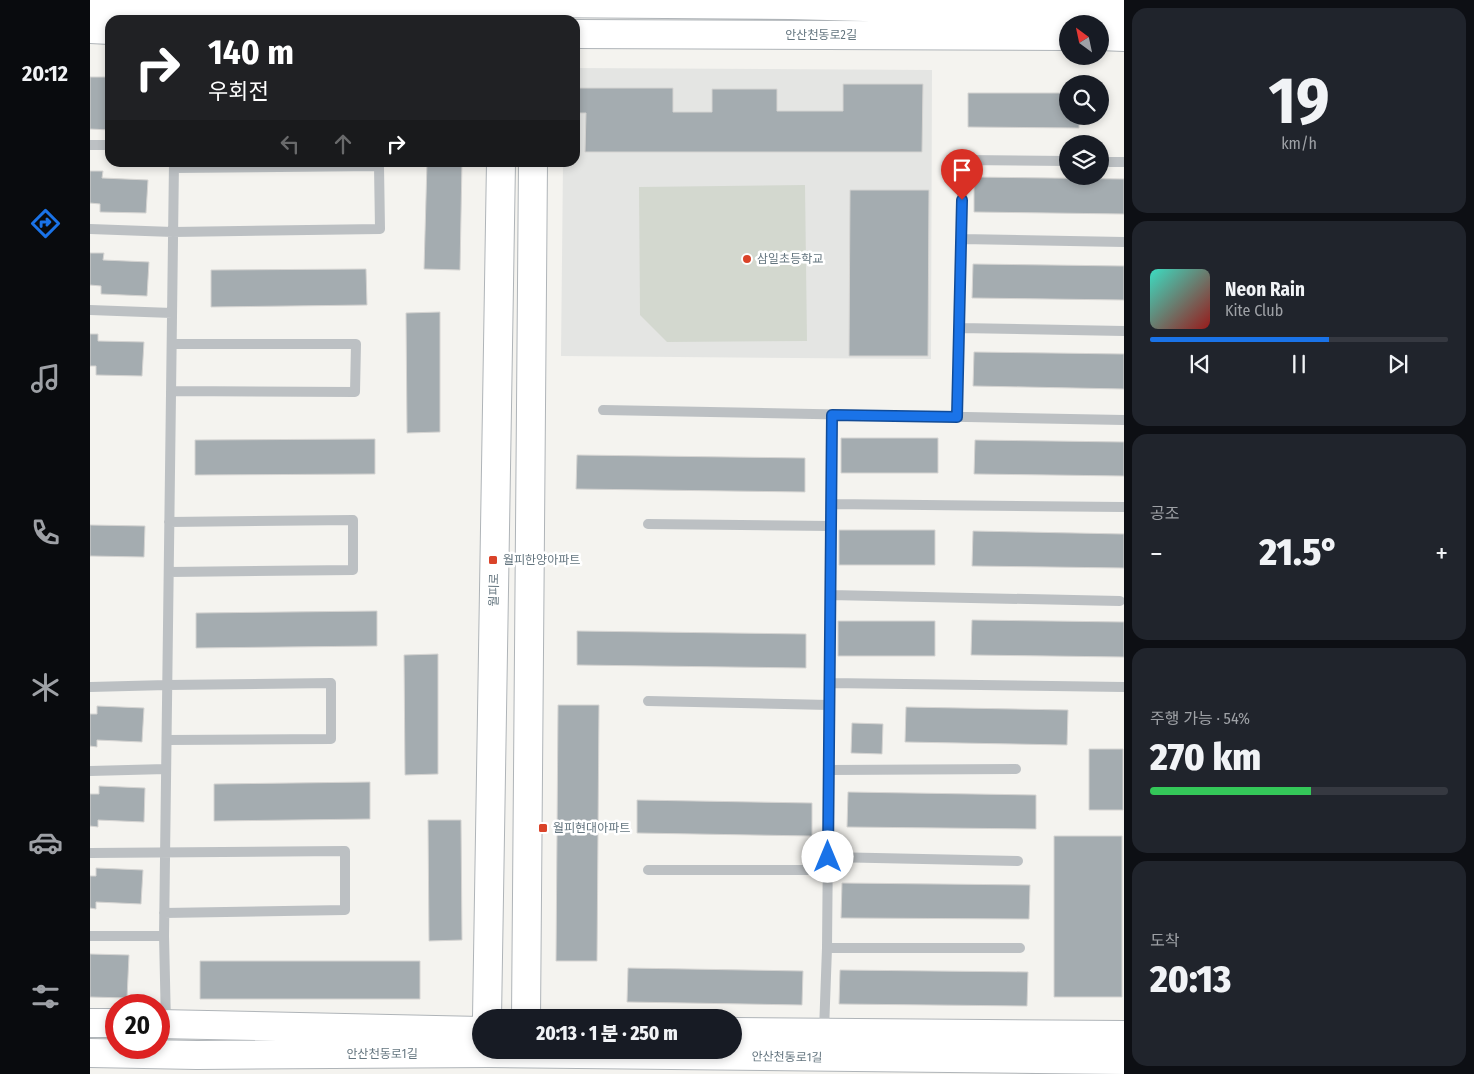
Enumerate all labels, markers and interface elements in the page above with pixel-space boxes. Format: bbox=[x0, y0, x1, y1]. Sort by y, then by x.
north arrow bbox=[1059, 15, 1109, 65]
map controls bbox=[1059, 15, 1109, 185]
street label: 안산천동로2길 bbox=[785, 28, 857, 42]
text: 140 m bbox=[208, 31, 294, 73]
icon: right bbox=[125, 35, 190, 100]
text: 20:12 bbox=[22, 60, 68, 87]
text: 19 bbox=[1268, 62, 1330, 140]
button: search bbox=[1059, 75, 1109, 125]
text: 우회전 bbox=[208, 78, 269, 105]
icon: left bbox=[276, 130, 304, 158]
icon: ahead bbox=[329, 130, 357, 158]
icon: right bbox=[382, 130, 410, 158]
text: km/h bbox=[1281, 134, 1317, 153]
button: layers bbox=[1059, 135, 1109, 185]
pin bbox=[941, 149, 983, 200]
icon: arrive bbox=[948, 156, 976, 184]
icon: directions bbox=[28, 206, 63, 241]
place label: 삼일초등학교 bbox=[757, 252, 823, 266]
marker: 삼일초등학교 bbox=[741, 253, 753, 265]
text: Neon Rain bbox=[1225, 278, 1305, 301]
text: Kite Club bbox=[1225, 301, 1283, 320]
icon: previous bbox=[1186, 350, 1214, 378]
icon: pause bbox=[1285, 350, 1313, 378]
icon: next bbox=[1384, 350, 1412, 378]
icon: music bbox=[28, 361, 63, 396]
text: 공조 bbox=[1150, 504, 1179, 523]
icon: phone bbox=[28, 515, 63, 550]
text: 21.5° bbox=[1259, 529, 1339, 575]
text: − bbox=[1150, 537, 1163, 570]
text: + bbox=[1435, 537, 1448, 570]
place label: 월피한양아파트 bbox=[503, 553, 580, 567]
marker: 월피한양아파트 bbox=[487, 554, 499, 566]
street label: 월피로 bbox=[487, 573, 501, 607]
icon: climate bbox=[28, 670, 63, 705]
text: 주행 가능 · 54% bbox=[1150, 709, 1250, 728]
text: 270 km bbox=[1150, 734, 1261, 780]
place label: 월피현대아파트 bbox=[553, 821, 630, 835]
marker: 월피현대아파트 bbox=[537, 822, 549, 834]
icon: car bbox=[28, 825, 63, 860]
position arrow bbox=[801, 830, 853, 882]
text: 도착 bbox=[1150, 931, 1179, 950]
text: 20:13 bbox=[1150, 956, 1231, 1002]
icon: filters bbox=[28, 979, 63, 1014]
speed limit sign: 20 bbox=[105, 994, 170, 1059]
text: 20:13 · 1 분 · 250 m bbox=[536, 1022, 678, 1045]
street label: 안산천동로1길 bbox=[347, 1047, 417, 1061]
street label: 안산천동로1길 bbox=[751, 1049, 823, 1065]

